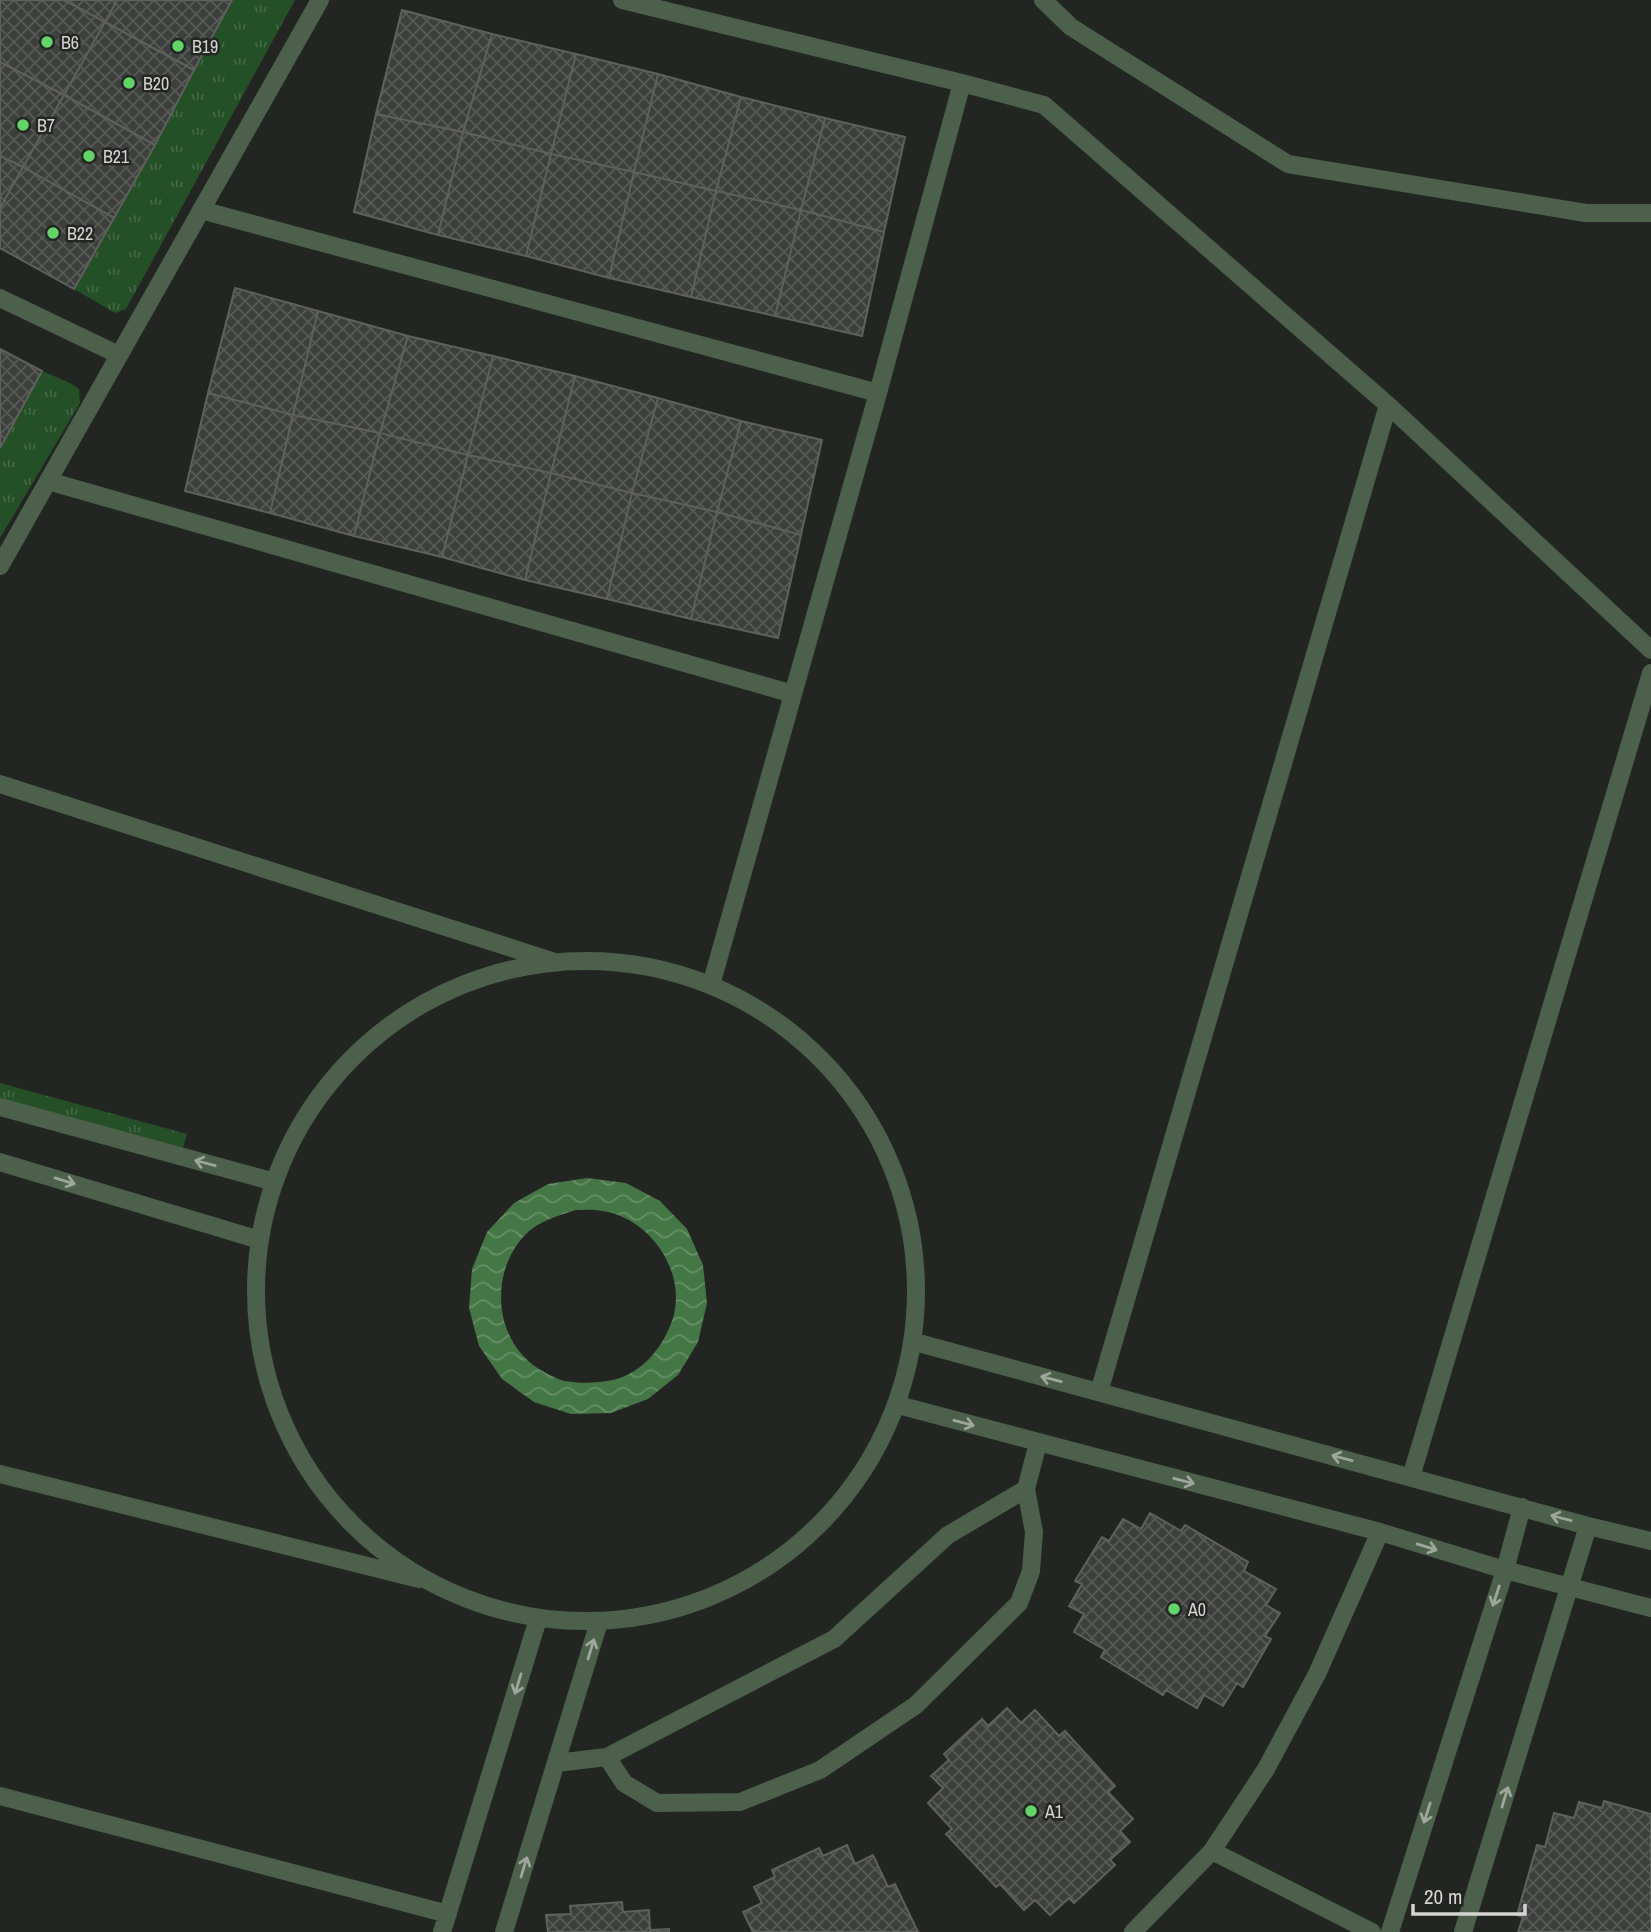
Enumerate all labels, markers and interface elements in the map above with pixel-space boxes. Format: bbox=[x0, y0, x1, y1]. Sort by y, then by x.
place label: B6 bbox=[61, 30, 79, 55]
marker: B6 bbox=[39, 34, 55, 50]
place label: B19 bbox=[192, 34, 218, 59]
marker: B19 bbox=[170, 38, 186, 54]
place label: B20 bbox=[143, 71, 169, 96]
marker: B20 bbox=[121, 75, 137, 91]
place label: B7 bbox=[37, 113, 55, 138]
marker: B7 bbox=[15, 117, 31, 133]
place label: B21 bbox=[103, 144, 130, 169]
marker: B21 bbox=[81, 148, 97, 164]
place label: B22 bbox=[67, 221, 93, 246]
marker: B22 bbox=[45, 225, 61, 241]
one-way arrow bbox=[195, 1156, 217, 1169]
one-way arrow bbox=[54, 1176, 76, 1189]
one-way arrow bbox=[1040, 1372, 1062, 1385]
one-way arrow bbox=[952, 1417, 975, 1430]
one-way arrow bbox=[1331, 1451, 1354, 1464]
one-way arrow bbox=[1172, 1475, 1195, 1488]
one-way arrow bbox=[1550, 1511, 1573, 1524]
one-way arrow bbox=[1416, 1541, 1438, 1554]
one-way arrow bbox=[1489, 1585, 1501, 1607]
place label: A0 bbox=[1187, 1597, 1206, 1622]
marker: A0 bbox=[1166, 1601, 1182, 1617]
one-way arrow bbox=[585, 1639, 598, 1661]
one-way arrow bbox=[510, 1673, 523, 1695]
one-way arrow bbox=[1500, 1786, 1512, 1808]
place label: A1 bbox=[1044, 1799, 1064, 1824]
one-way arrow bbox=[1420, 1802, 1433, 1824]
marker: A1 bbox=[1023, 1803, 1039, 1819]
one-way arrow bbox=[519, 1856, 532, 1878]
scale bar bbox=[1413, 1872, 1525, 1916]
text: 20 m bbox=[1424, 1882, 1462, 1911]

